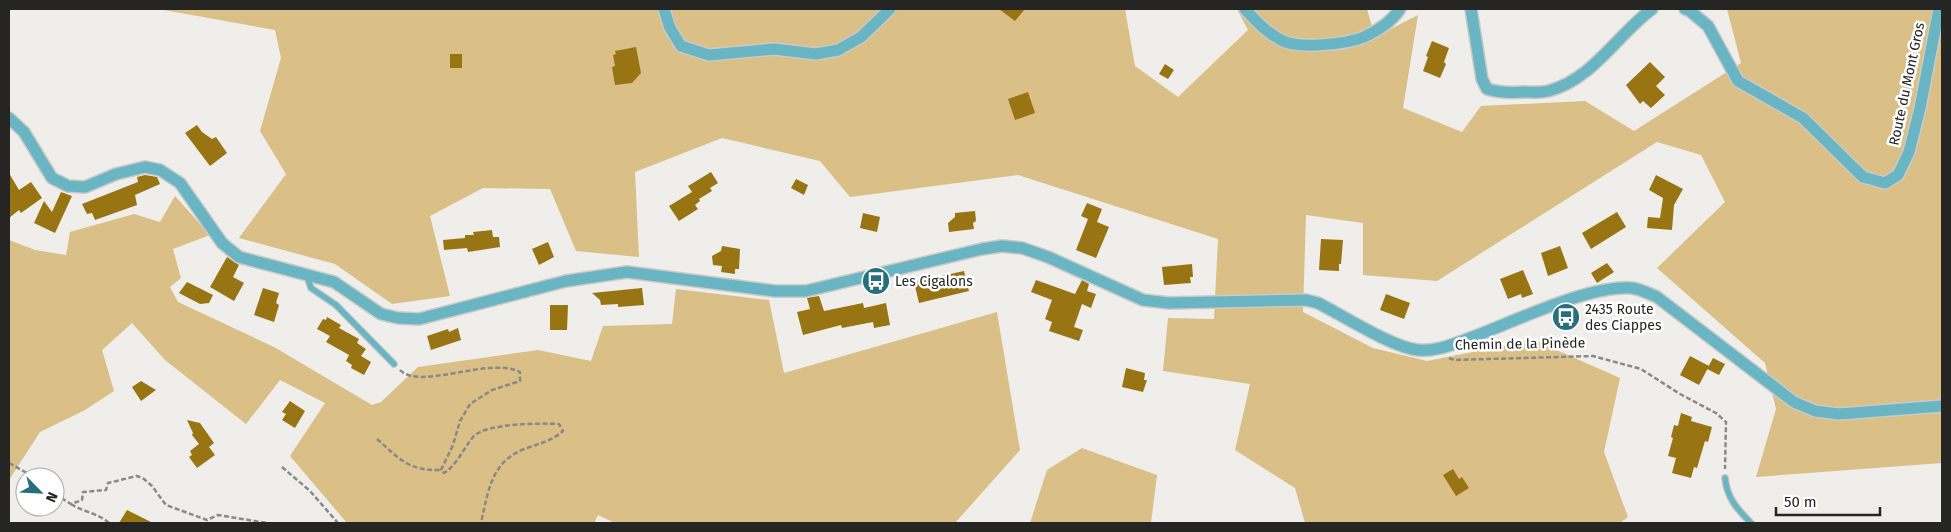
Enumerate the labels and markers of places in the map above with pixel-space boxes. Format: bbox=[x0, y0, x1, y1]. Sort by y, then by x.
bus stop icon: Les Cigalons bbox=[861, 266, 891, 296]
place label: Les Cigalons bbox=[895, 273, 973, 290]
place label: 2435 Route des Ciappes bbox=[1585, 301, 1662, 334]
bus stop icon: 2435 Route des Ciappes bbox=[1551, 302, 1581, 332]

